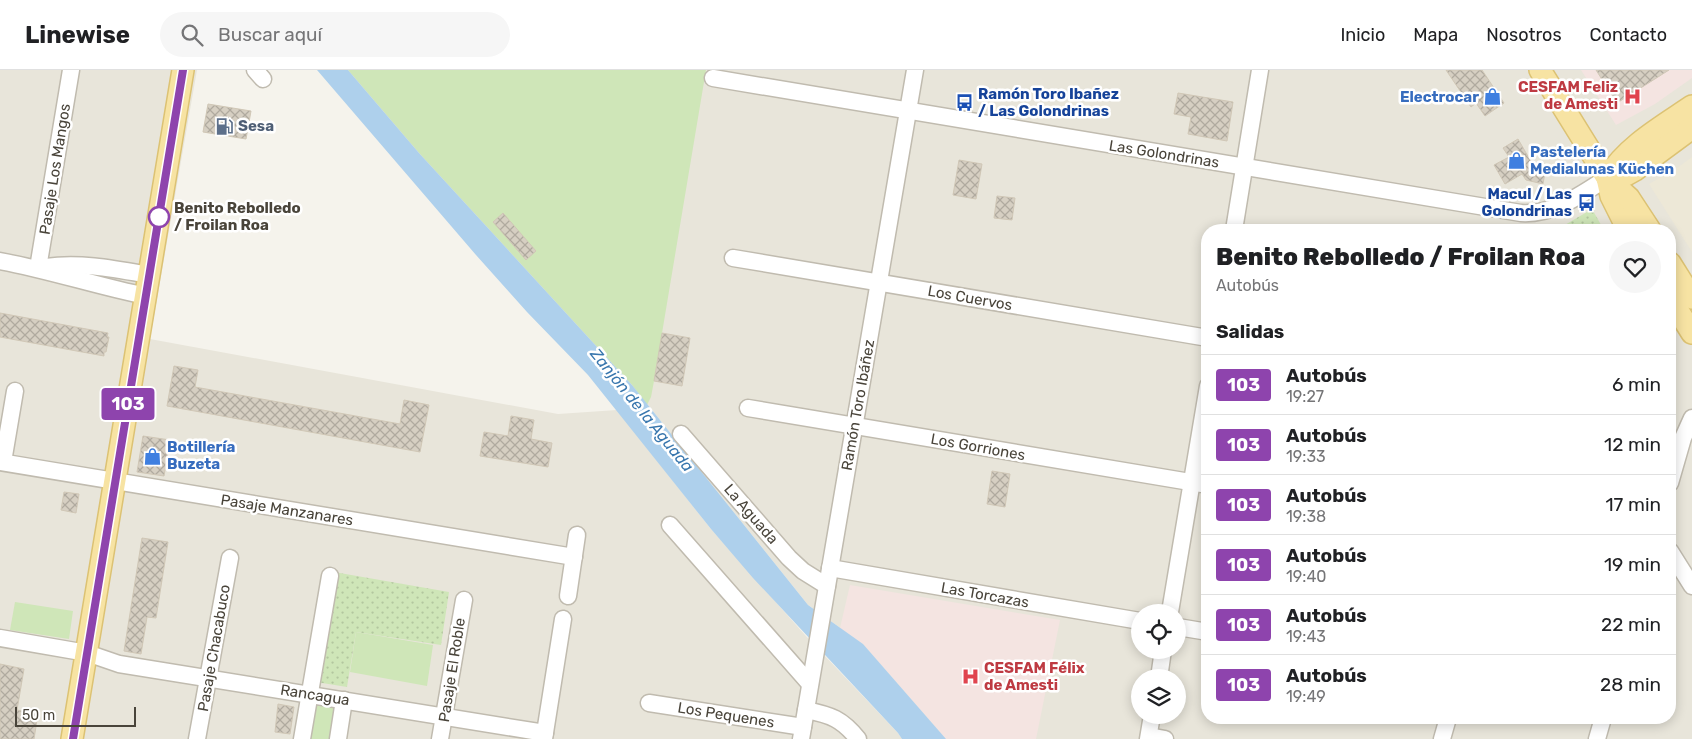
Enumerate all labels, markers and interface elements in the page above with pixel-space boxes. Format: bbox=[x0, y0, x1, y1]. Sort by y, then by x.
search box bbox=[160, 12, 510, 57]
text: Linewise bbox=[25, 21, 130, 49]
icon: search bbox=[178, 21, 206, 49]
text: Buscar aquí bbox=[218, 23, 322, 46]
text: Inicio bbox=[1340, 24, 1385, 46]
text: Mapa bbox=[1413, 24, 1458, 46]
text: Nosotros bbox=[1486, 24, 1562, 46]
text: Contacto bbox=[1590, 24, 1667, 46]
place label: CESFAM Feliz de Amesti bbox=[1518, 78, 1618, 113]
place label: Ramón Toro Ibañez / Las Golondrinas bbox=[978, 85, 1119, 120]
hospital icon: CESFAM Feliz de Amesti bbox=[1622, 86, 1642, 106]
shop icon: Electrocar bbox=[1483, 87, 1503, 107]
place label: Electrocar bbox=[1400, 88, 1479, 106]
bus stop icon: Ramón Toro Ibañez / Las Golondrinas bbox=[954, 93, 974, 113]
street label: Pasaje Los Mangos bbox=[36, 102, 74, 236]
fuel station icon: Sesa bbox=[214, 116, 234, 136]
place label: Sesa bbox=[238, 117, 274, 135]
street label: Las Golondrinas bbox=[1108, 136, 1221, 172]
place label: Pastelería Medialunas Küchen bbox=[1530, 143, 1674, 178]
shop icon: Pastelería Medialunas Küchen bbox=[1506, 151, 1526, 171]
place label: Macul / Las Golondrinas bbox=[1482, 185, 1572, 220]
bus stop icon: Macul / Las Golondrinas bbox=[1576, 193, 1596, 213]
place label: Benito Rebolledo / Froilan Roa bbox=[174, 199, 301, 234]
marker: Benito Rebolledo / Froilan Roa bbox=[148, 206, 170, 228]
button: heart bbox=[1609, 241, 1661, 293]
text: Benito Rebolledo / Froilan Roa bbox=[1216, 243, 1585, 271]
text: Autobús bbox=[1216, 276, 1279, 295]
street label: Los Cuervos bbox=[926, 282, 1014, 314]
text: Salidas bbox=[1216, 320, 1284, 343]
street label: Ramón Toro Ibáñez bbox=[838, 338, 878, 472]
water label: Zanjón de la Aguada bbox=[586, 344, 697, 475]
text: Autobús bbox=[1286, 364, 1367, 387]
text: 6 min bbox=[1612, 373, 1661, 396]
text: 103 bbox=[1227, 374, 1260, 396]
text: 19:27 bbox=[1286, 387, 1324, 406]
line badge: 103 bbox=[99, 388, 157, 420]
text: 103 bbox=[111, 393, 145, 415]
text: Autobús bbox=[1286, 424, 1367, 447]
street label: Los Gorriones bbox=[929, 430, 1027, 464]
text: 12 min bbox=[1604, 433, 1661, 456]
text: 103 bbox=[1227, 434, 1260, 456]
place label: Botillería Buzeta bbox=[167, 438, 236, 473]
shop icon: Botillería Buzeta bbox=[143, 446, 163, 466]
text: 19:33 bbox=[1286, 447, 1326, 466]
street label: La Aguada bbox=[720, 480, 782, 548]
text: Autobús bbox=[1286, 484, 1367, 507]
street label: Pasaje Manzanares bbox=[219, 491, 355, 529]
text: 17 min bbox=[1605, 493, 1661, 516]
text: 103 bbox=[1227, 494, 1260, 516]
text: 19:38 bbox=[1286, 507, 1326, 526]
text: Autobús bbox=[1286, 544, 1367, 567]
text: 19 min bbox=[1604, 553, 1661, 576]
text: 103 bbox=[1227, 554, 1260, 576]
text: 19:40 bbox=[1286, 567, 1327, 586]
street label: Las Torcazas bbox=[940, 578, 1031, 612]
street label: Pasaje Chacabuco bbox=[194, 583, 234, 713]
map controls bbox=[1131, 604, 1186, 724]
button: locate bbox=[1131, 604, 1186, 659]
text: Autobús bbox=[1286, 604, 1367, 627]
text: 22 min bbox=[1601, 613, 1661, 636]
text: 103 bbox=[1227, 614, 1260, 636]
street label: Pasaje El Roble bbox=[435, 617, 469, 723]
text: 19:43 bbox=[1286, 627, 1326, 646]
place label: CESFAM Félix de Amesti bbox=[984, 659, 1085, 694]
text: Autobús bbox=[1286, 664, 1367, 687]
hospital icon: CESFAM Félix de Amesti bbox=[960, 667, 980, 687]
button: layers bbox=[1131, 669, 1186, 724]
text: 28 min bbox=[1600, 673, 1661, 696]
text: 103 bbox=[1227, 674, 1260, 696]
street label: Rancagua bbox=[279, 681, 351, 709]
text: 19:49 bbox=[1286, 687, 1326, 706]
street label: Los Pequenes bbox=[676, 698, 776, 732]
scale bar bbox=[15, 704, 136, 727]
text: 50 m bbox=[22, 707, 55, 724]

